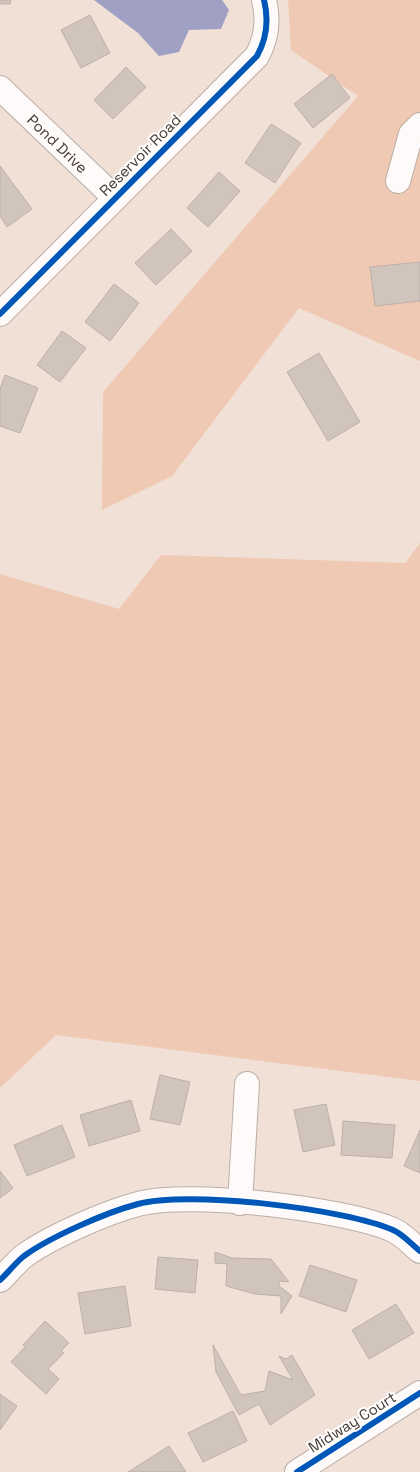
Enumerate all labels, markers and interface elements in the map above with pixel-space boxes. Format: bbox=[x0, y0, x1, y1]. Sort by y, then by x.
street label: Pond Drive bbox=[24, 110, 92, 177]
street label: Reservoir Road bbox=[95, 110, 185, 200]
street label: Midway Court bbox=[304, 1387, 400, 1457]

